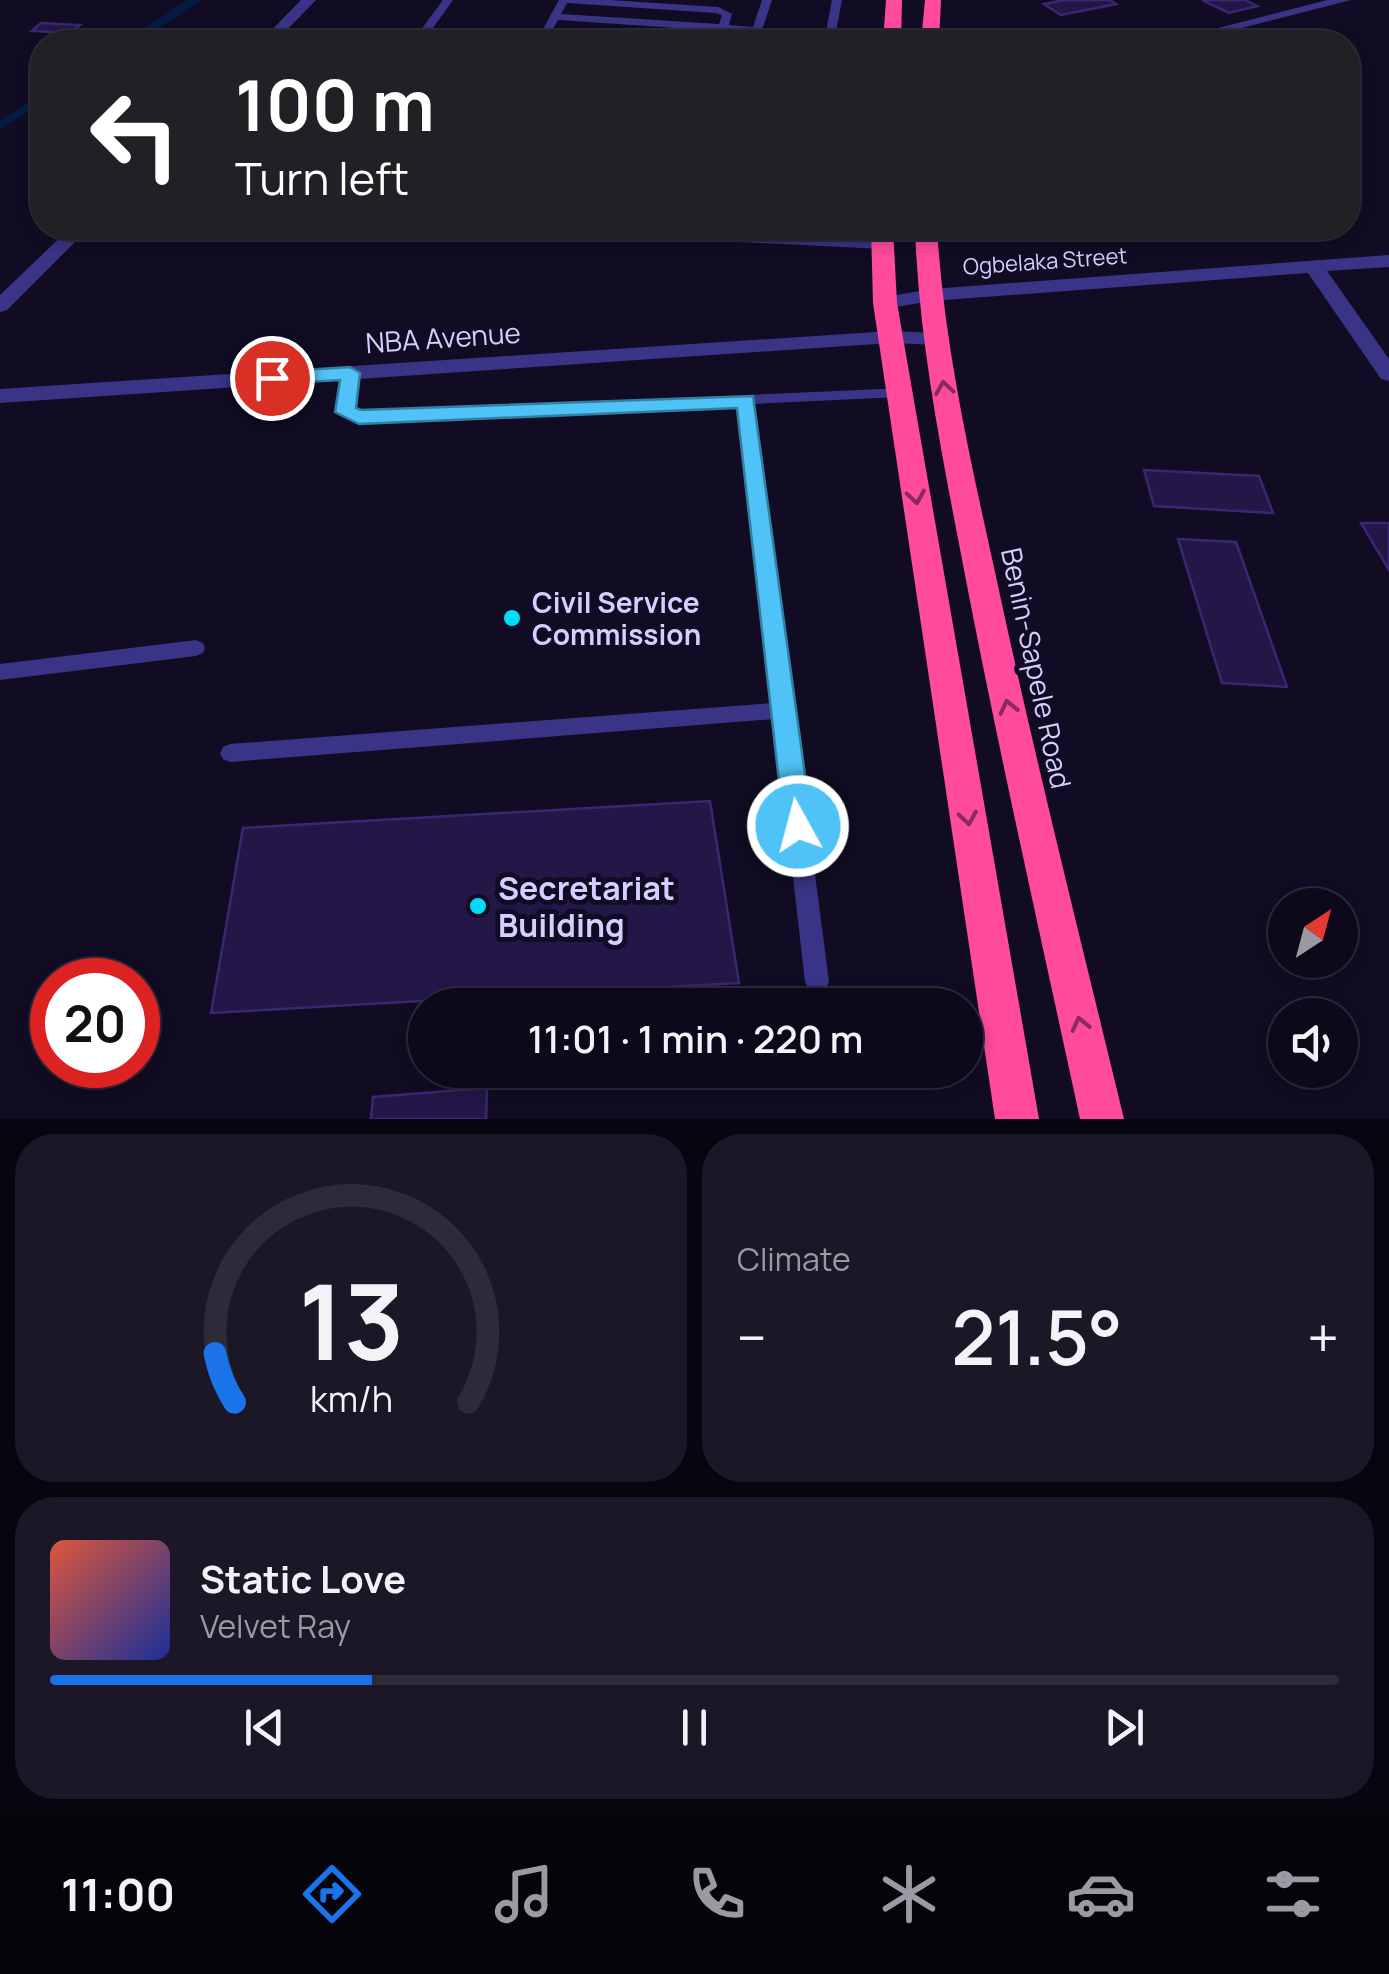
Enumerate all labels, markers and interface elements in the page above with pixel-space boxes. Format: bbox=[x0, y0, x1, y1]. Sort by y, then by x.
text: 100 m bbox=[235, 56, 435, 152]
icon: left bbox=[70, 70, 200, 200]
text: Turn left bbox=[235, 147, 409, 209]
street label: Ogbelaka Street bbox=[962, 240, 1128, 282]
street label: NBA Avenue bbox=[364, 313, 522, 361]
pin bbox=[230, 336, 315, 421]
icon: arrive bbox=[245, 351, 300, 406]
one-way arrow bbox=[934, 380, 955, 397]
one-way arrow bbox=[905, 489, 926, 506]
street label: Benin-Sapele Road bbox=[993, 544, 1081, 792]
place label: Civil Service Commission bbox=[532, 583, 701, 653]
marker: Civil Service Commission bbox=[501, 607, 523, 629]
one-way arrow bbox=[999, 699, 1020, 716]
position arrow bbox=[746, 774, 850, 878]
one-way arrow bbox=[957, 810, 978, 827]
place label: Secretariat Building bbox=[498, 866, 675, 947]
north arrow bbox=[1268, 888, 1358, 978]
map controls bbox=[1268, 888, 1358, 1088]
marker: Secretariat Building bbox=[467, 895, 489, 917]
speed limit sign: 20 bbox=[30, 958, 160, 1088]
button: sound bbox=[1268, 998, 1358, 1088]
text: 11:01 · 1 min · 220 m bbox=[528, 1012, 863, 1064]
one-way arrow bbox=[1071, 1016, 1092, 1033]
text: Climate bbox=[737, 1237, 851, 1281]
text: 13 bbox=[298, 1249, 404, 1391]
text: 21.5° bbox=[951, 1285, 1123, 1388]
text: − bbox=[737, 1299, 767, 1375]
text: + bbox=[1307, 1299, 1339, 1375]
text: km/h bbox=[309, 1374, 393, 1423]
text: Static Love bbox=[200, 1552, 406, 1604]
text: Velvet Ray bbox=[200, 1604, 351, 1648]
icon: previous bbox=[237, 1700, 292, 1755]
icon: pause bbox=[667, 1700, 722, 1755]
icon: next bbox=[1097, 1700, 1152, 1755]
icon: directions bbox=[297, 1859, 367, 1929]
icon: music bbox=[489, 1859, 559, 1929]
icon: phone bbox=[682, 1859, 752, 1929]
icon: climate bbox=[874, 1859, 944, 1929]
icon: car bbox=[1066, 1859, 1136, 1929]
icon: filters bbox=[1258, 1859, 1328, 1929]
text: 11:00 bbox=[61, 1863, 175, 1925]

